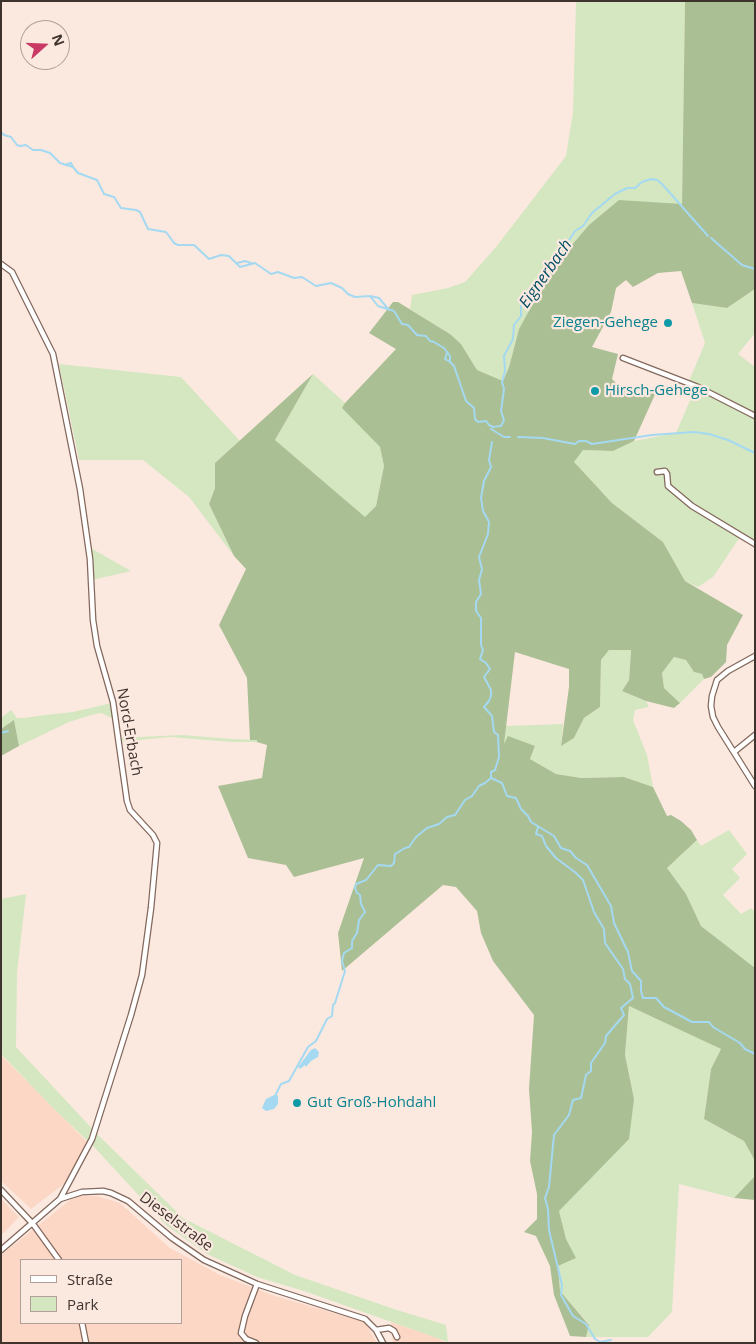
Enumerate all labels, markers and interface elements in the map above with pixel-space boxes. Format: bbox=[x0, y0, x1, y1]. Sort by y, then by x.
north arrow bbox=[20, 20, 70, 70]
text: N bbox=[48, 31, 69, 49]
water label: Eignerbach bbox=[516, 236, 576, 312]
place label: Ziegen-Gehege bbox=[553, 314, 658, 332]
marker: Ziegen-Gehege bbox=[662, 317, 674, 329]
place label: Hirsch-Gehege bbox=[605, 382, 708, 400]
marker: Hirsch-Gehege bbox=[589, 385, 601, 397]
street label: Nord-Erbach bbox=[112, 687, 146, 777]
place label: Gut Groß-Hohdahl bbox=[307, 1094, 436, 1112]
marker: Gut Groß-Hohdahl bbox=[291, 1097, 303, 1109]
street label: Dieselstraße bbox=[136, 1189, 216, 1255]
legend bbox=[20, 1259, 182, 1324]
text: Straße bbox=[67, 1269, 113, 1289]
text: Park bbox=[67, 1294, 98, 1314]

